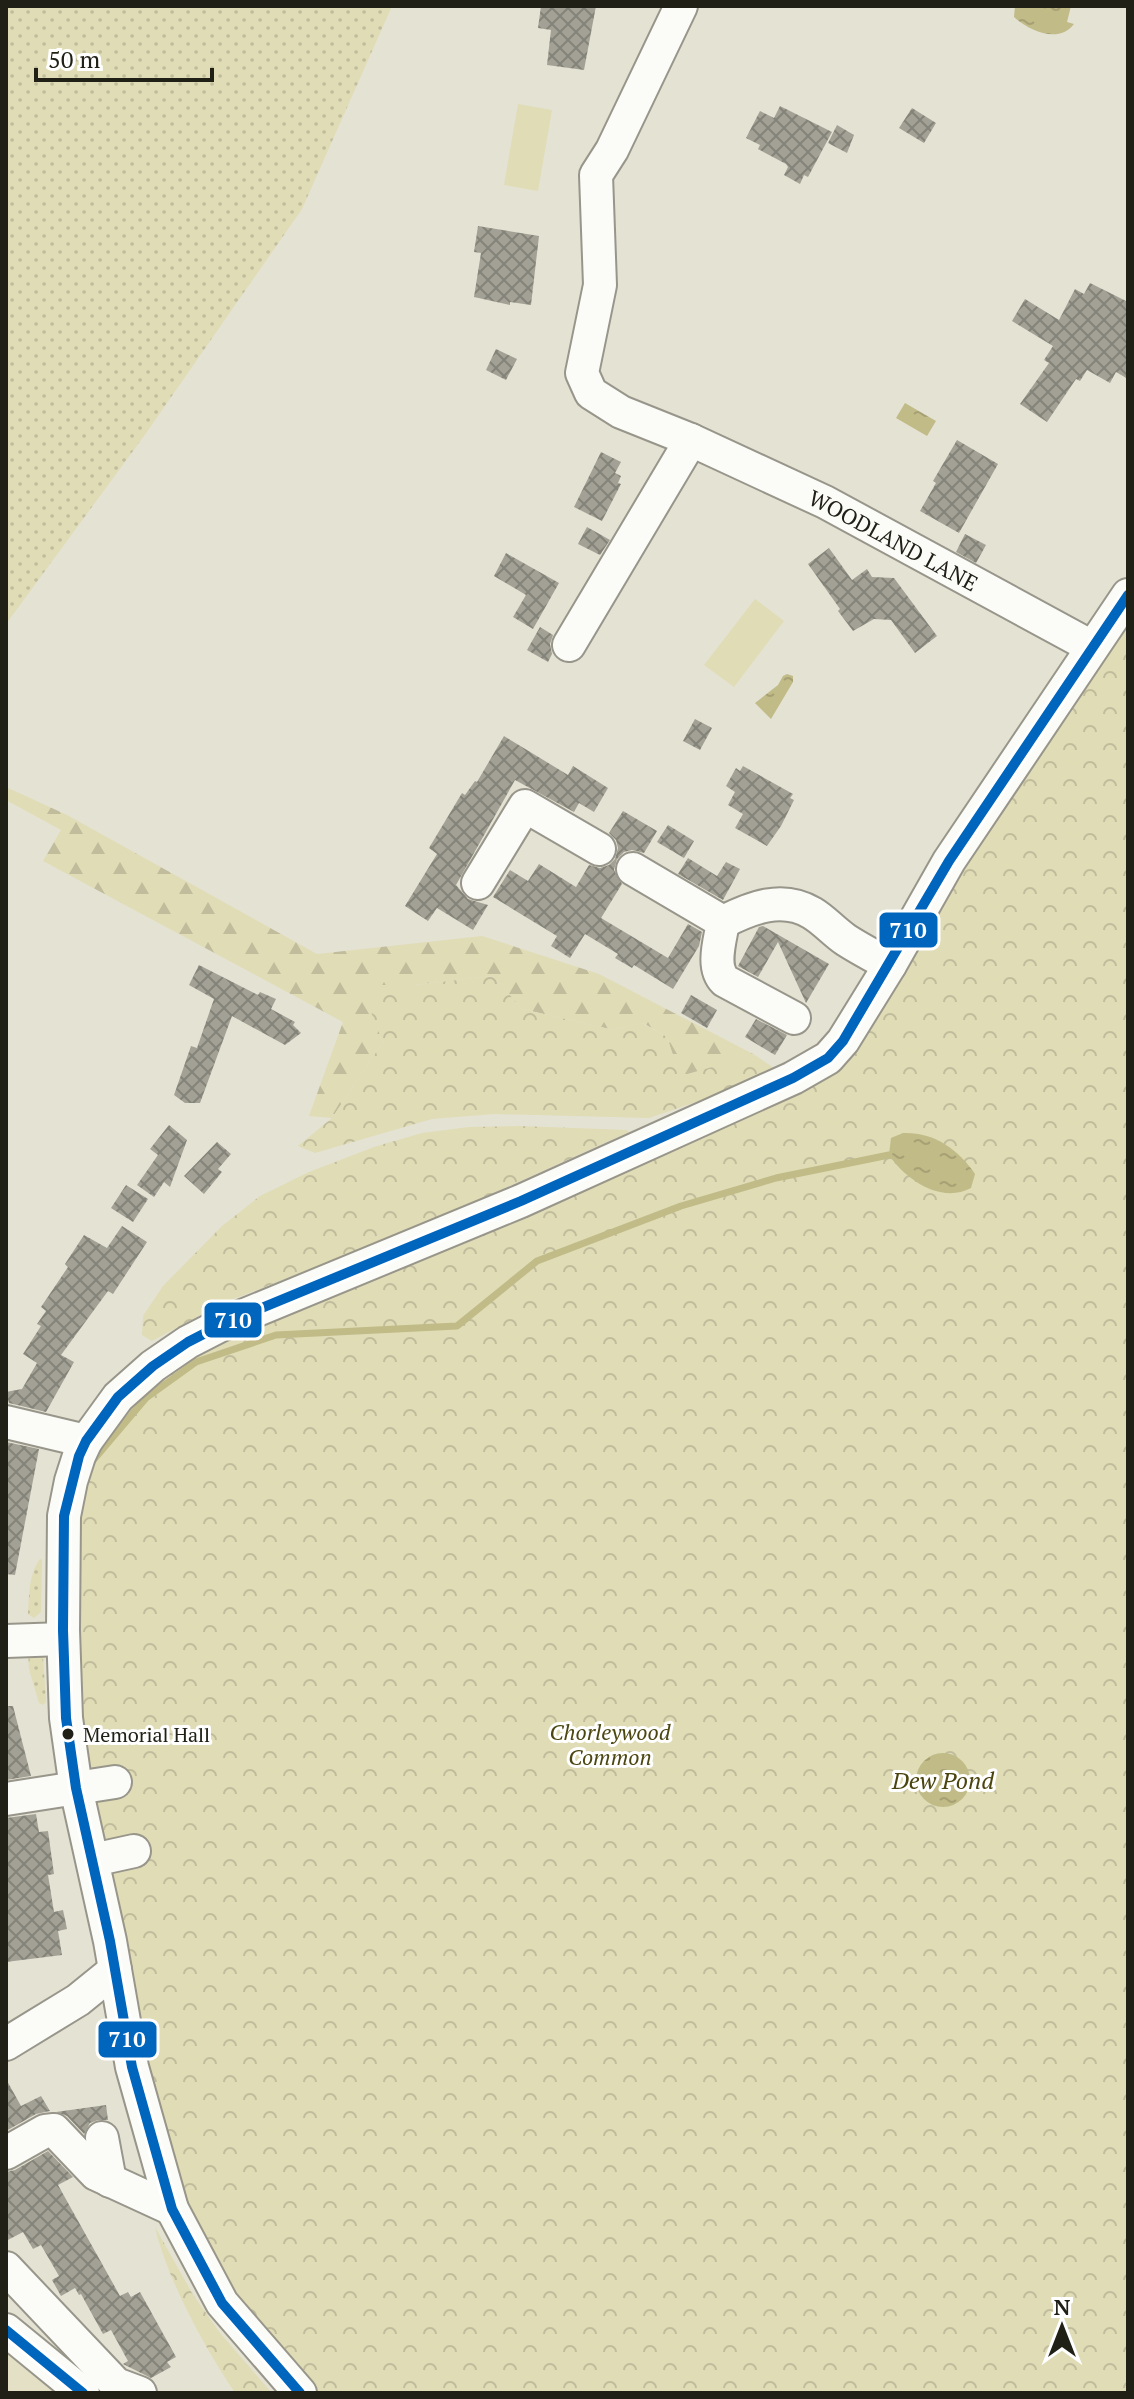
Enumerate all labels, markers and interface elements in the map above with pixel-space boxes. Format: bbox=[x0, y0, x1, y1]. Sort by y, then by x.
scale bar bbox=[36, 32, 212, 82]
text: 50 m bbox=[48, 43, 100, 75]
street label: WOODLAND LANE bbox=[805, 482, 983, 597]
line badge: 710 bbox=[878, 911, 939, 949]
text: 710 bbox=[889, 915, 927, 944]
line badge: 710 bbox=[203, 1301, 263, 1339]
text: 710 bbox=[214, 1305, 252, 1334]
park label: Chorleywood Common bbox=[550, 1717, 672, 1771]
place label: Memorial Hall bbox=[83, 1721, 210, 1748]
marker: Memorial Hall bbox=[60, 1726, 76, 1742]
water label: Dew Pond bbox=[891, 1764, 995, 1796]
line badge: 710 bbox=[97, 2020, 158, 2059]
text: 710 bbox=[108, 2024, 146, 2053]
north arrow bbox=[1022, 2287, 1102, 2367]
text: N bbox=[1054, 2292, 1071, 2321]

